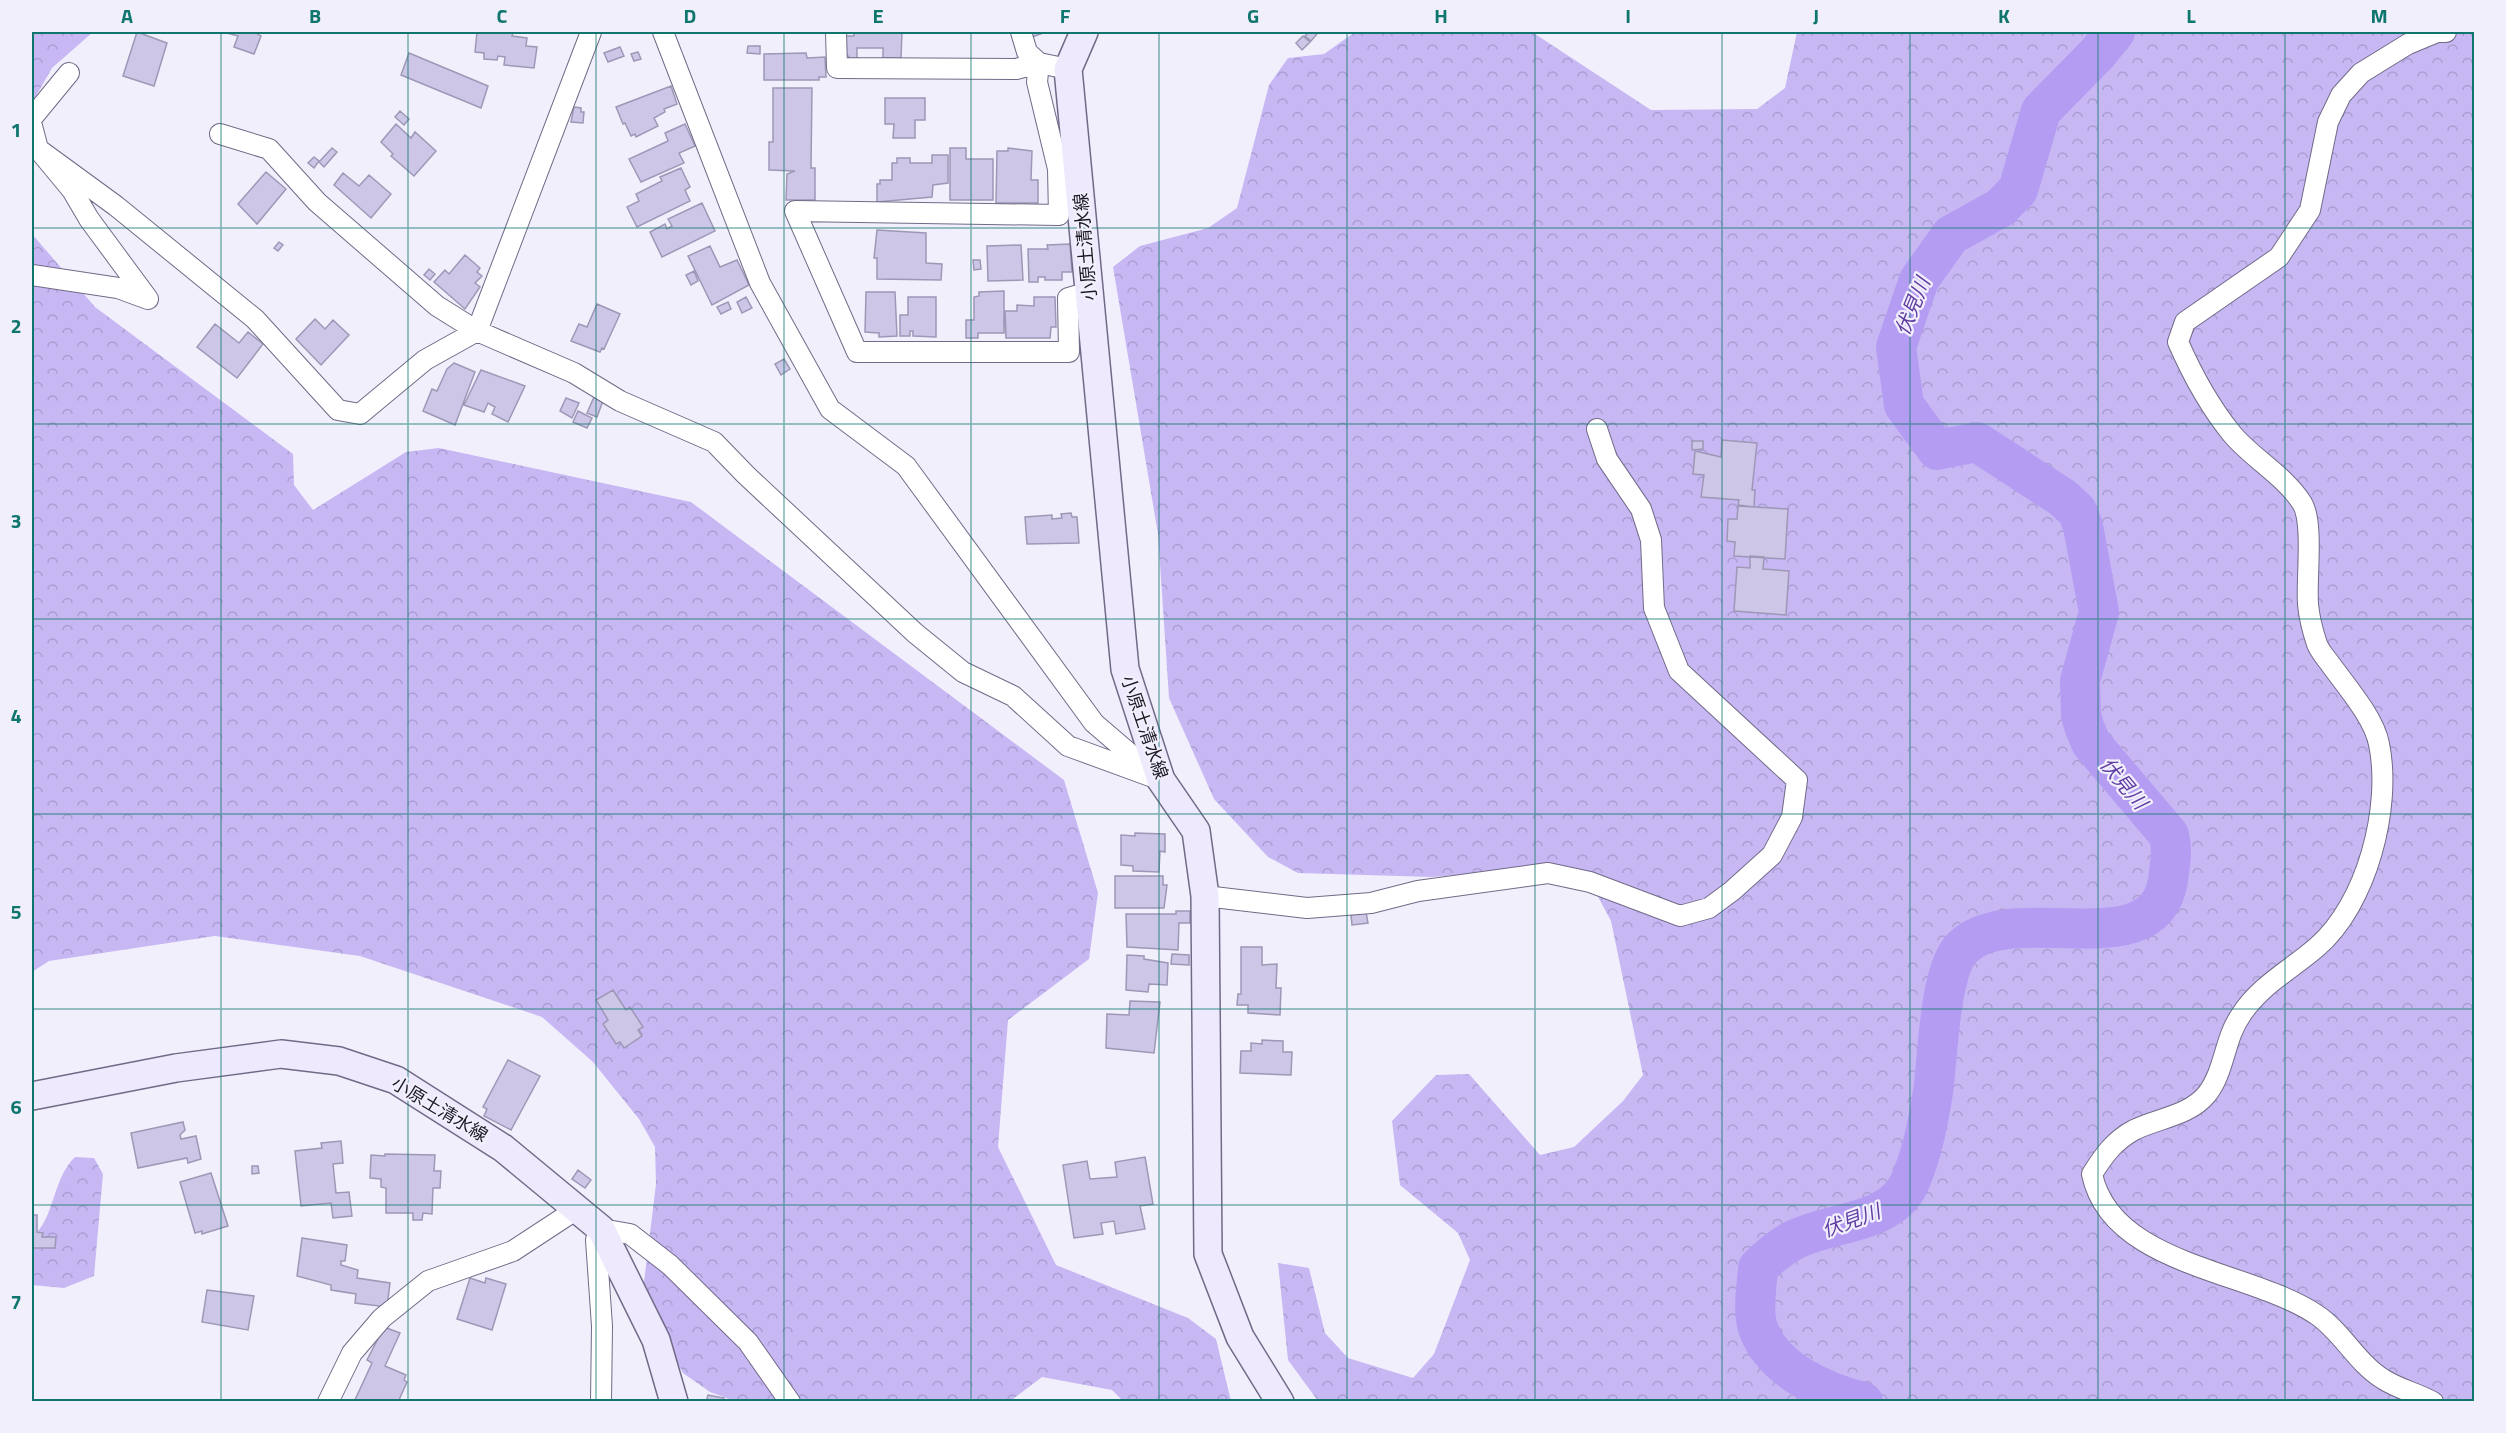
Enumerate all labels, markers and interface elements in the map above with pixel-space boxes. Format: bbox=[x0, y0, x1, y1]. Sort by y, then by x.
text: A bbox=[121, 0, 133, 31]
text: B bbox=[309, 0, 321, 31]
text: C bbox=[497, 0, 508, 31]
text: D bbox=[684, 0, 696, 31]
text: E bbox=[872, 0, 884, 31]
text: F bbox=[1060, 0, 1071, 31]
text: G bbox=[1247, 0, 1259, 31]
text: H bbox=[1434, 0, 1448, 31]
text: I bbox=[1625, 0, 1631, 31]
text: J bbox=[1813, 0, 1819, 31]
text: K bbox=[1998, 0, 2010, 31]
text: L bbox=[2186, 0, 2196, 31]
text: M bbox=[2370, 0, 2388, 31]
text: 1 bbox=[10, 114, 22, 145]
street label: 小原土清水線 bbox=[1067, 192, 1103, 302]
water label: 伏見川 bbox=[1886, 271, 1938, 340]
text: 2 bbox=[10, 310, 22, 341]
text: 3 bbox=[10, 505, 22, 536]
street label: 小原土清水線 bbox=[1115, 672, 1175, 782]
text: 4 bbox=[10, 700, 22, 731]
water label: 伏見川 bbox=[2093, 750, 2156, 817]
text: 5 bbox=[10, 896, 22, 927]
street label: 小原土清水線 bbox=[387, 1070, 493, 1148]
text: 6 bbox=[10, 1091, 22, 1122]
water label: 伏見川 bbox=[1818, 1194, 1886, 1245]
text: 7 bbox=[10, 1286, 22, 1317]

